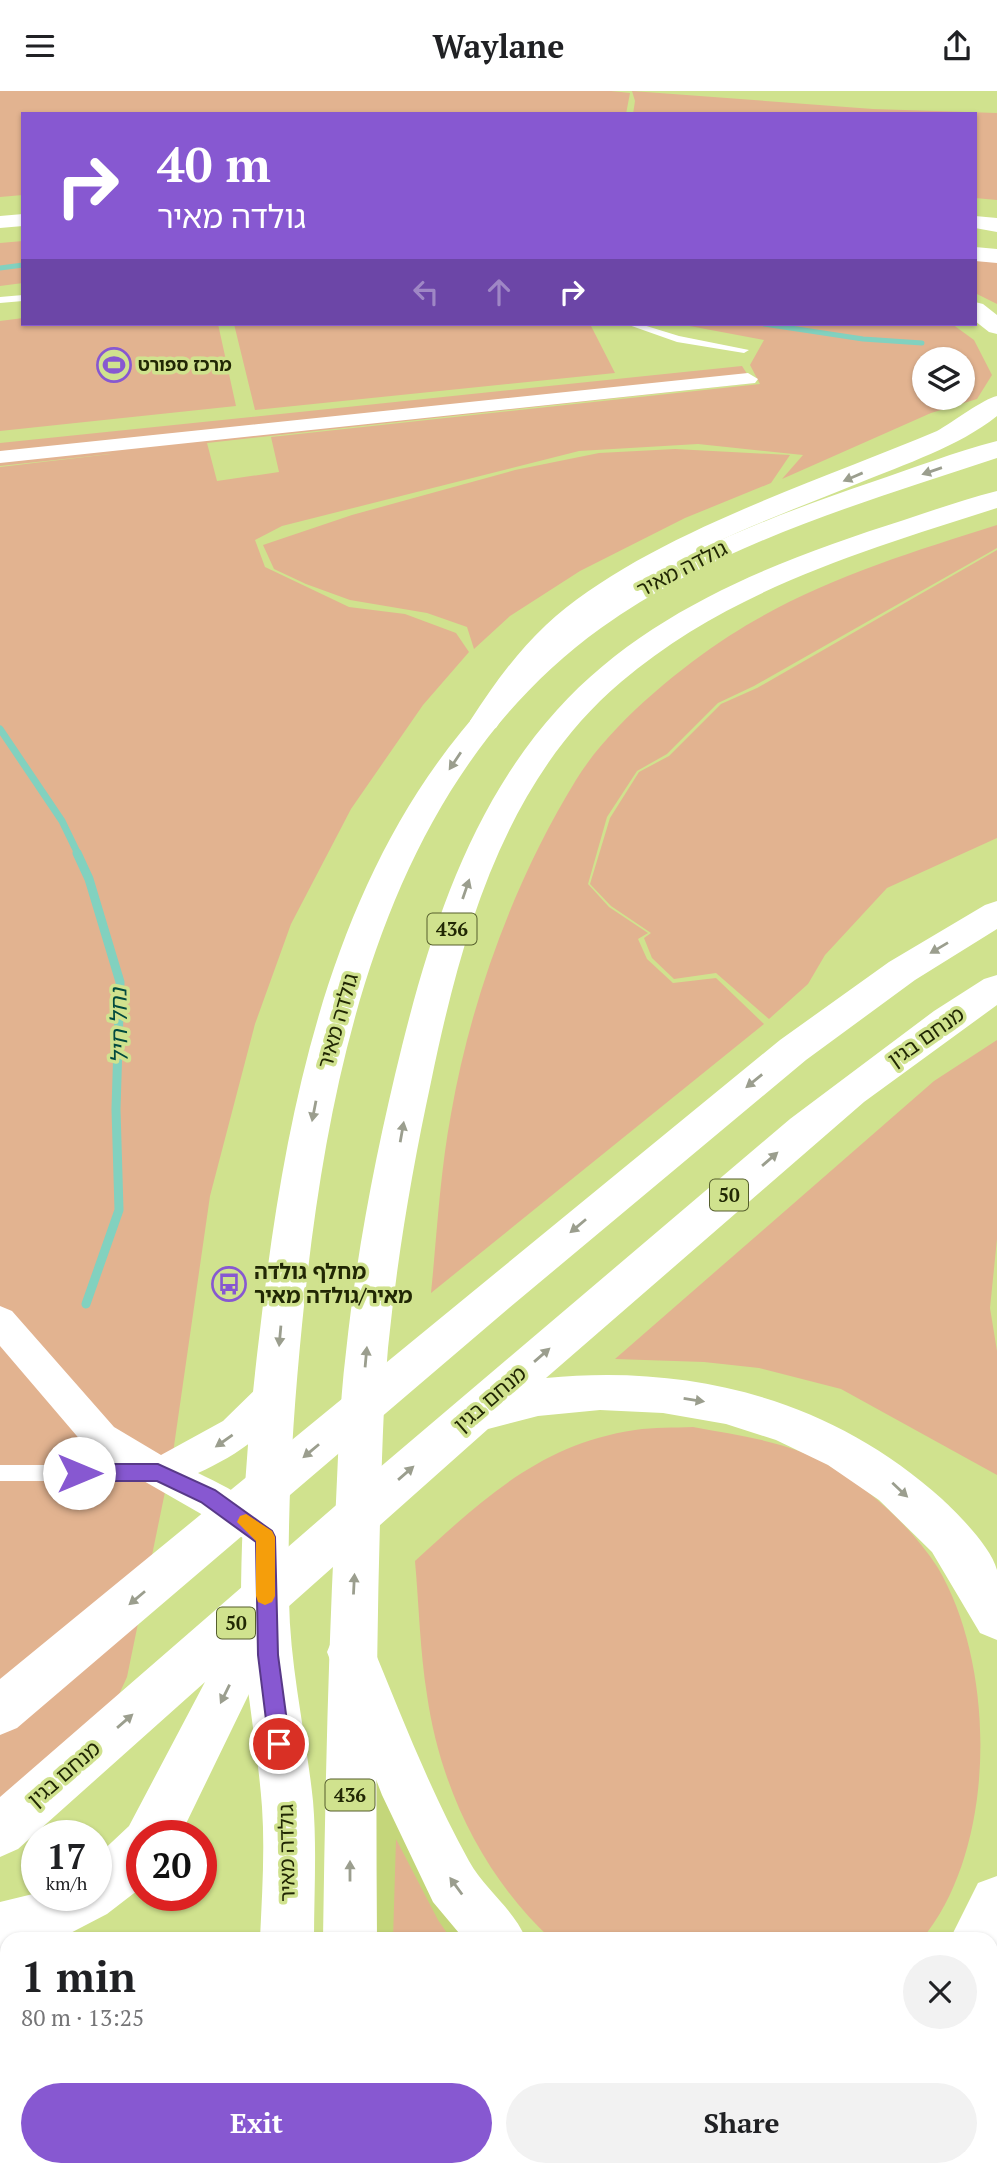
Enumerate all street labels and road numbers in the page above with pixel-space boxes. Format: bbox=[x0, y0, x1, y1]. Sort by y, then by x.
street label: גולדה מאיר bbox=[632, 533, 732, 603]
road number: 436 bbox=[428, 913, 476, 944]
street label: גולדה מאיר bbox=[310, 970, 364, 1072]
street label: מנחם בגין bbox=[882, 1000, 969, 1073]
road number: 50 bbox=[710, 1179, 748, 1211]
street label: מנחם בגין bbox=[447, 1359, 532, 1438]
road number: 50 bbox=[217, 1607, 255, 1639]
street label: מנחם בגין bbox=[21, 1734, 106, 1813]
road number: 436 bbox=[326, 1779, 374, 1811]
street label: גולדה מאיר bbox=[271, 1804, 301, 1902]

